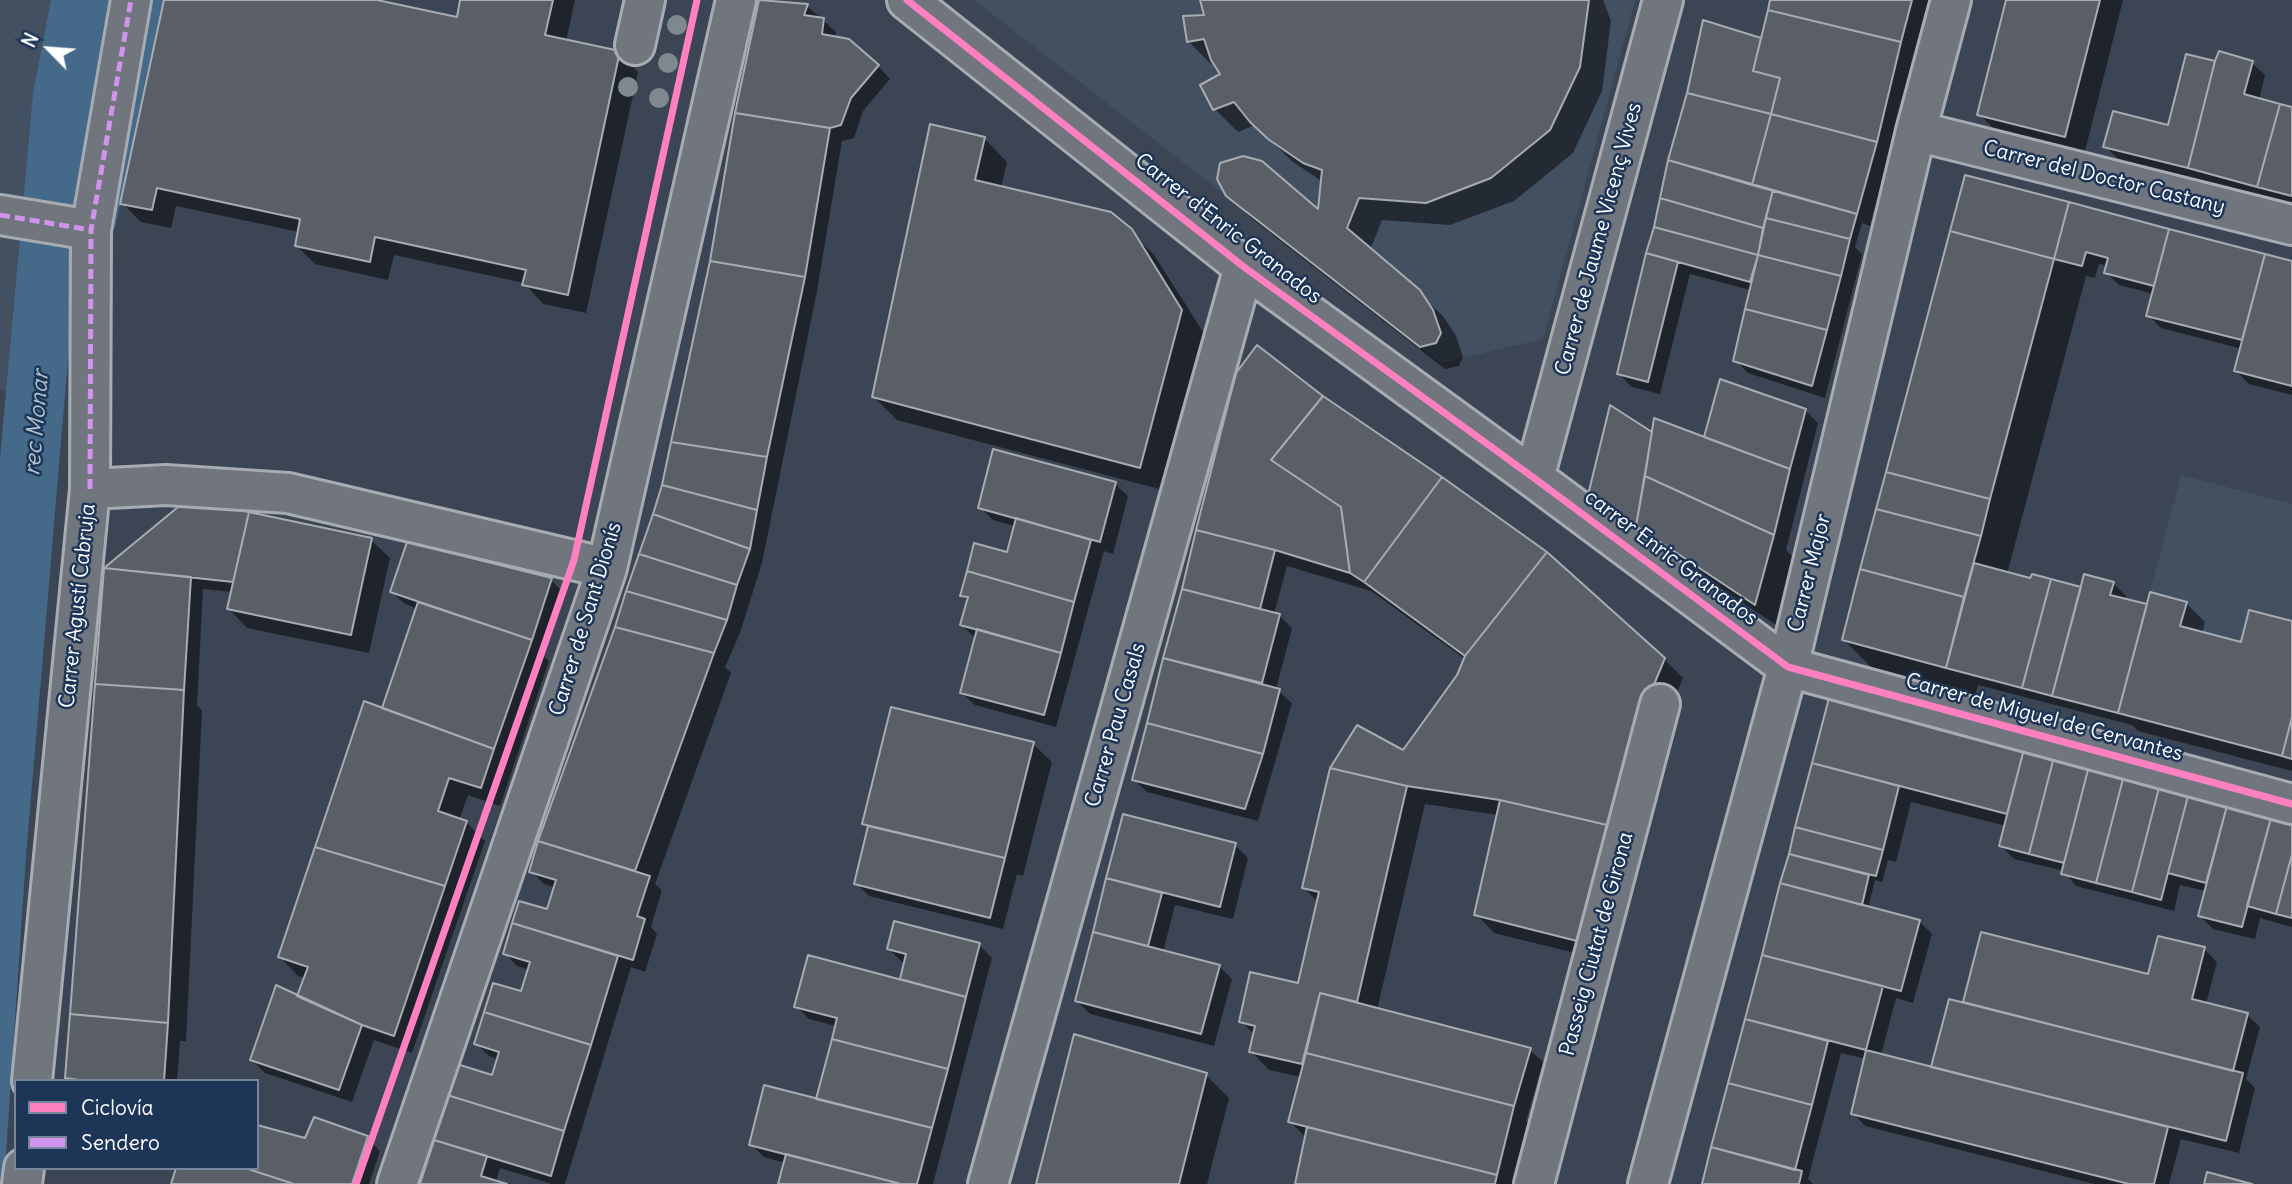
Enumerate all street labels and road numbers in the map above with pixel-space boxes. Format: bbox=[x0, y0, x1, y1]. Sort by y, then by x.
street label: Carrer de Jaume Vicenç Vives bbox=[1550, 100, 1648, 378]
street label: Carrer del Doctor Castany bbox=[1980, 136, 2228, 220]
street label: Carrer d'Enric Granados bbox=[1130, 148, 1326, 310]
street label: carrer Enric Granados bbox=[1579, 485, 1763, 631]
street label: Carrer Agustí Cabruja bbox=[55, 502, 101, 710]
street label: Carrer Major bbox=[1783, 511, 1837, 635]
street label: Carrer de Sant Dionís bbox=[545, 519, 627, 719]
street label: Carrer Pau Casals bbox=[1080, 640, 1152, 810]
street label: Carrer de Miguel de Cervantes bbox=[1903, 669, 2185, 767]
street label: Passeig Ciutat de Girona bbox=[1555, 829, 1639, 1059]

